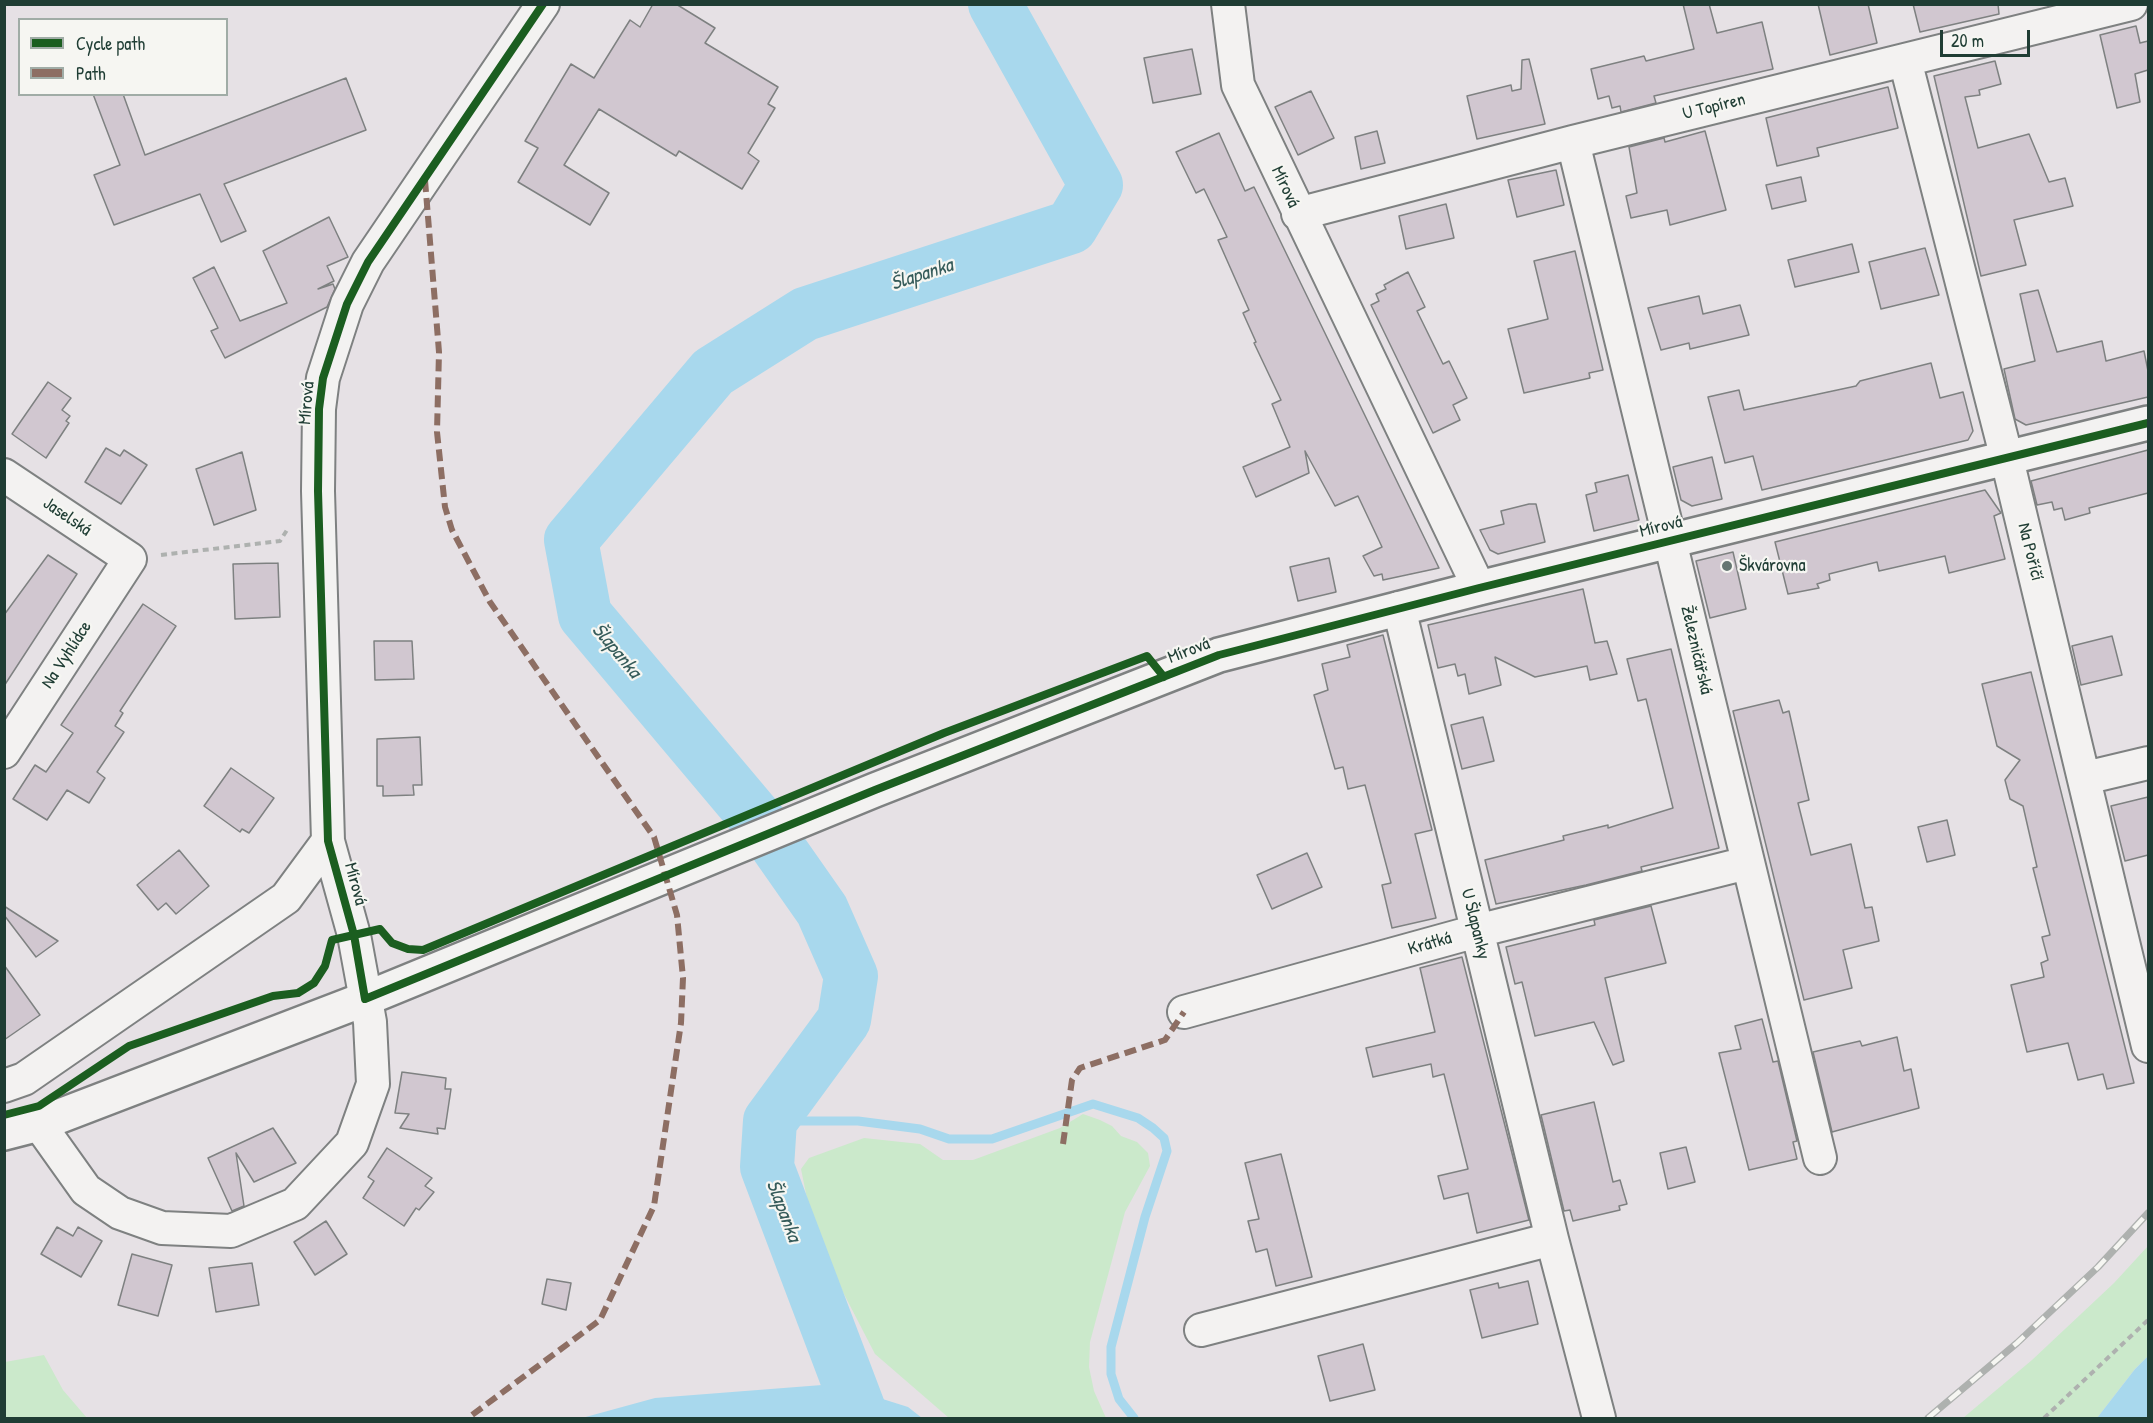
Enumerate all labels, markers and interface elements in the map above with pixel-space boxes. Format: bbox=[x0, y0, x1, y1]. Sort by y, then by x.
legend bbox=[18, 18, 228, 96]
scale bar bbox=[1943, 18, 2033, 56]
text: 20 m bbox=[1951, 28, 1984, 53]
text: Cycle path bbox=[76, 31, 145, 56]
text: Path bbox=[76, 61, 105, 86]
street label: U Topíren bbox=[1680, 89, 1748, 125]
street label: Mírová bbox=[1266, 163, 1304, 211]
water label: Šlapanka bbox=[888, 254, 956, 296]
street label: Mírová bbox=[294, 381, 320, 425]
street label: Jaselská bbox=[39, 493, 95, 541]
street label: Mírová bbox=[1637, 511, 1685, 543]
street label: Na Poříčí bbox=[2012, 521, 2048, 583]
place label: Škvárovna bbox=[1739, 555, 1806, 577]
marker: Škvárovna bbox=[1720, 559, 1734, 573]
street label: Železničářská bbox=[1675, 603, 1717, 697]
street label: Na Vyhlídce bbox=[37, 617, 97, 693]
water label: Šlapanka bbox=[586, 619, 646, 683]
street label: Mírová bbox=[1165, 633, 1213, 669]
street label: Mírová bbox=[339, 860, 371, 908]
street label: U Šlapanky bbox=[1456, 886, 1494, 962]
street label: Krátká bbox=[1406, 928, 1454, 960]
water label: Šlapanka bbox=[760, 1177, 806, 1245]

